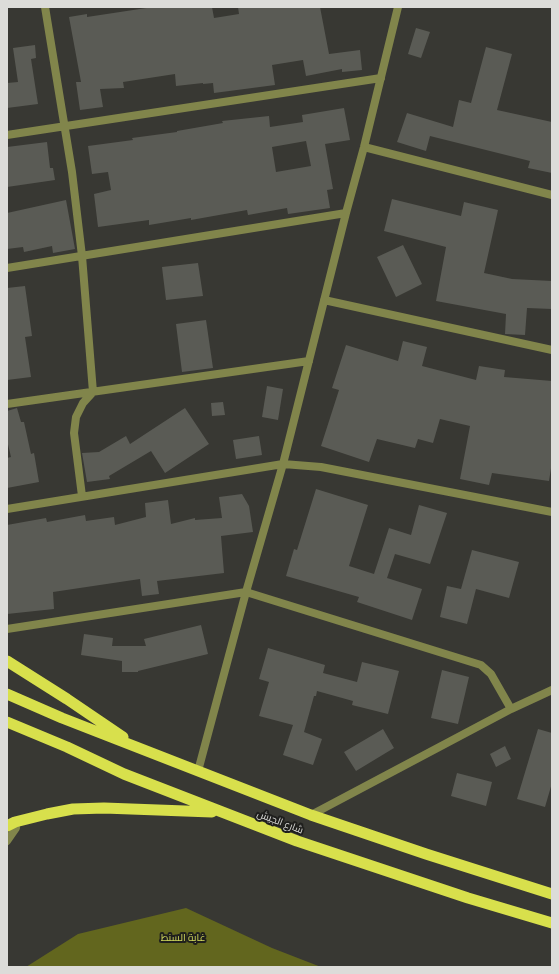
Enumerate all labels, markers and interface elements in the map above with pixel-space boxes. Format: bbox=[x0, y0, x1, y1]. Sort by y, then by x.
street label: شارع الجيش bbox=[255, 808, 305, 836]
park label: غابة السنط bbox=[161, 932, 205, 944]

